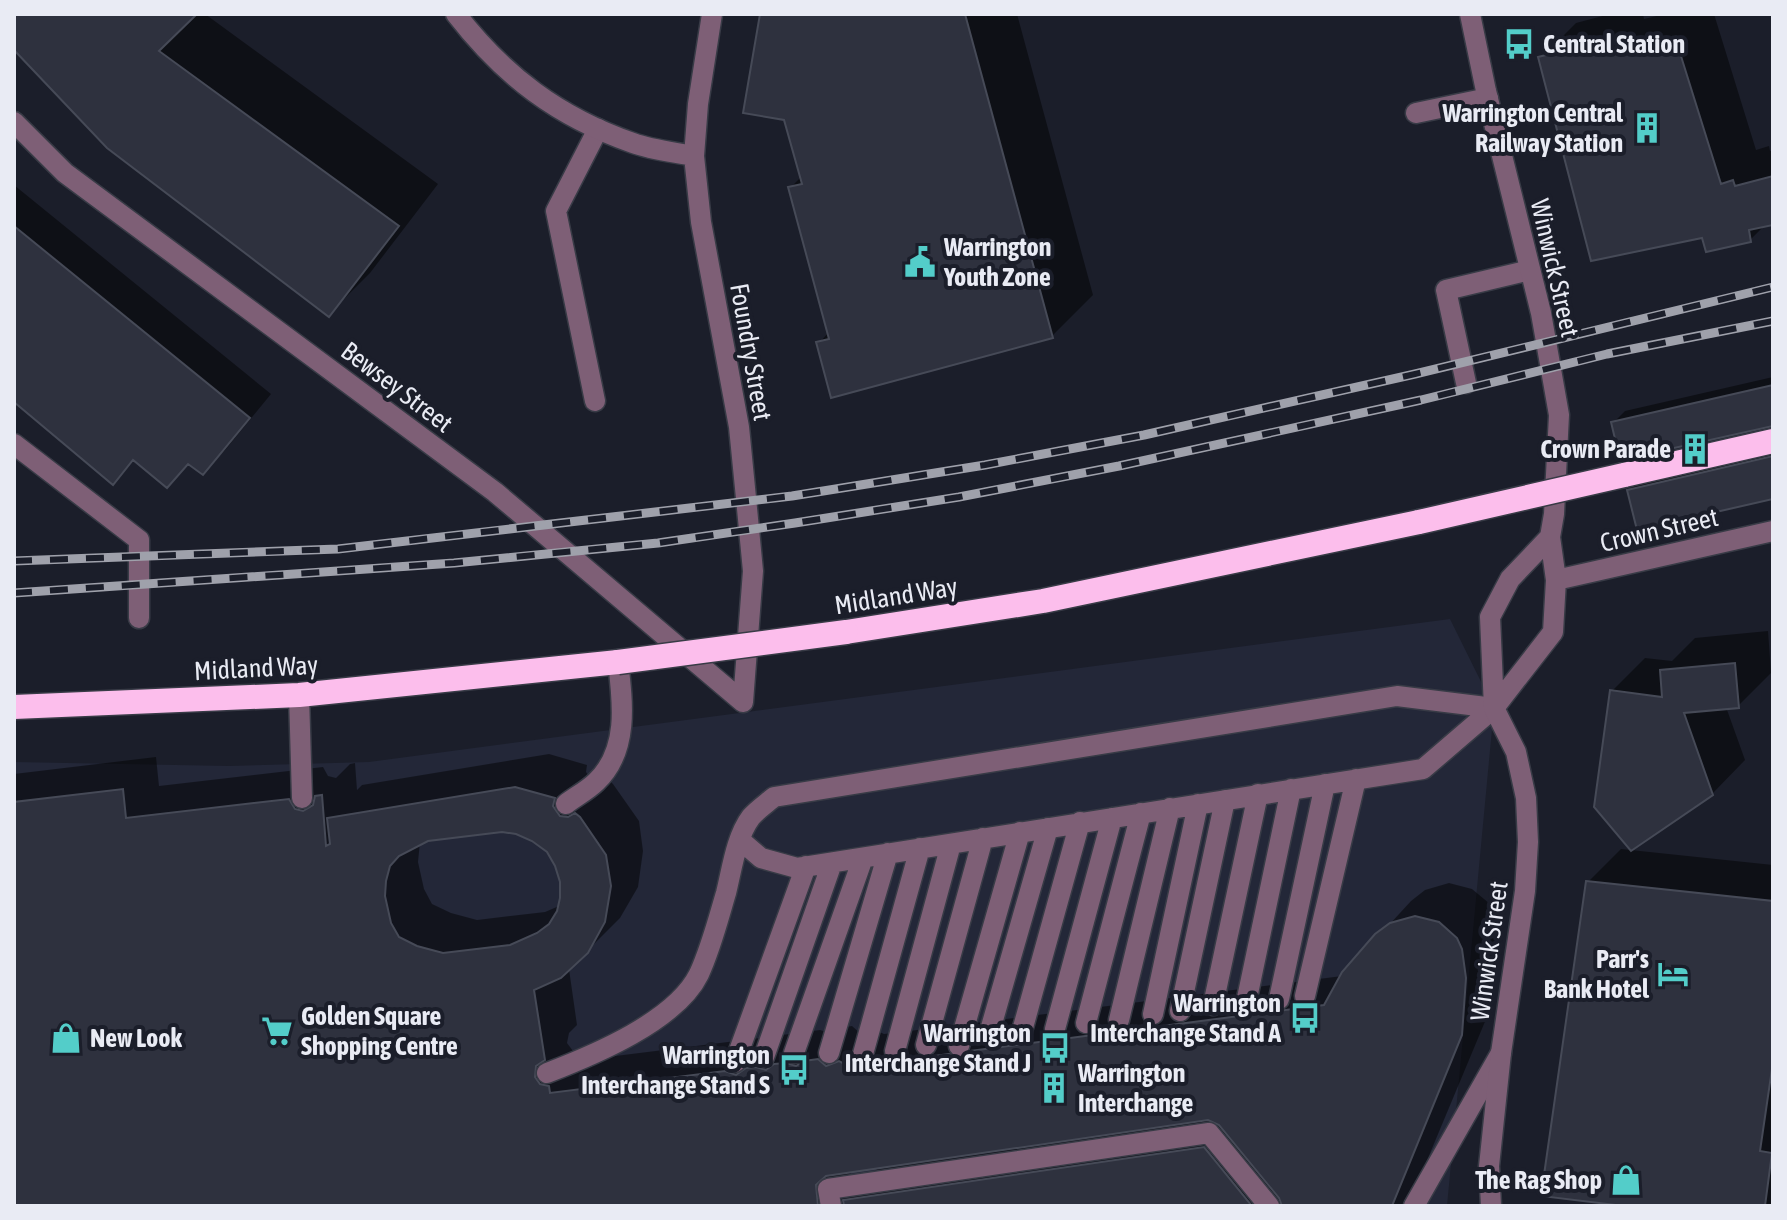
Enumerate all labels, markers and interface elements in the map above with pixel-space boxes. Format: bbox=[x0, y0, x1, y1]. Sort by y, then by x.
bus stop icon: Central Station bbox=[1502, 27, 1536, 61]
place label: Central Station bbox=[1543, 29, 1685, 59]
place label: Warrington Central Railway Station bbox=[1441, 98, 1624, 158]
building icon: Warrington Central Railway Station bbox=[1630, 111, 1664, 145]
street label: Winwick Street bbox=[1525, 196, 1585, 340]
place label: Warrington Youth Zone bbox=[943, 232, 1051, 292]
public building icon: Warrington Youth Zone bbox=[903, 245, 937, 279]
street label: Foundry Street bbox=[724, 281, 778, 423]
street label: Bewsey Street bbox=[335, 335, 459, 439]
building icon: Crown Parade bbox=[1678, 432, 1712, 466]
place label: Crown Parade bbox=[1540, 434, 1671, 464]
street label: Crown Street bbox=[1597, 502, 1721, 558]
street label: Midland Way bbox=[832, 571, 960, 621]
street label: Midland Way bbox=[193, 650, 319, 686]
street label: Winwick Street bbox=[1464, 879, 1514, 1023]
place label: Parr's Bank Hotel bbox=[1544, 944, 1650, 1004]
hotel icon: Parr's Bank Hotel bbox=[1656, 957, 1690, 991]
place label: Warrington Interchange Stand A bbox=[1090, 988, 1281, 1048]
place label: Golden Square Shopping Centre bbox=[301, 1001, 458, 1061]
bus stop icon: Warrington Interchange Stand A bbox=[1288, 1001, 1322, 1035]
supermarket icon: Golden Square Shopping Centre bbox=[260, 1014, 294, 1048]
place label: Warrington Interchange Stand J bbox=[845, 1018, 1031, 1078]
shop icon: New Look bbox=[49, 1021, 83, 1055]
place label: New Look bbox=[90, 1023, 182, 1053]
bus stop icon: Warrington Interchange Stand J bbox=[1038, 1031, 1072, 1065]
place label: Warrington Interchange Stand S bbox=[581, 1040, 770, 1100]
bus stop icon: Warrington Interchange Stand S bbox=[777, 1053, 811, 1087]
place label: Warrington Interchange bbox=[1077, 1058, 1194, 1118]
building icon: Warrington Interchange bbox=[1037, 1071, 1071, 1105]
shop icon: The Rag Shop bbox=[1609, 1163, 1643, 1197]
place label: The Rag Shop bbox=[1475, 1165, 1602, 1195]

